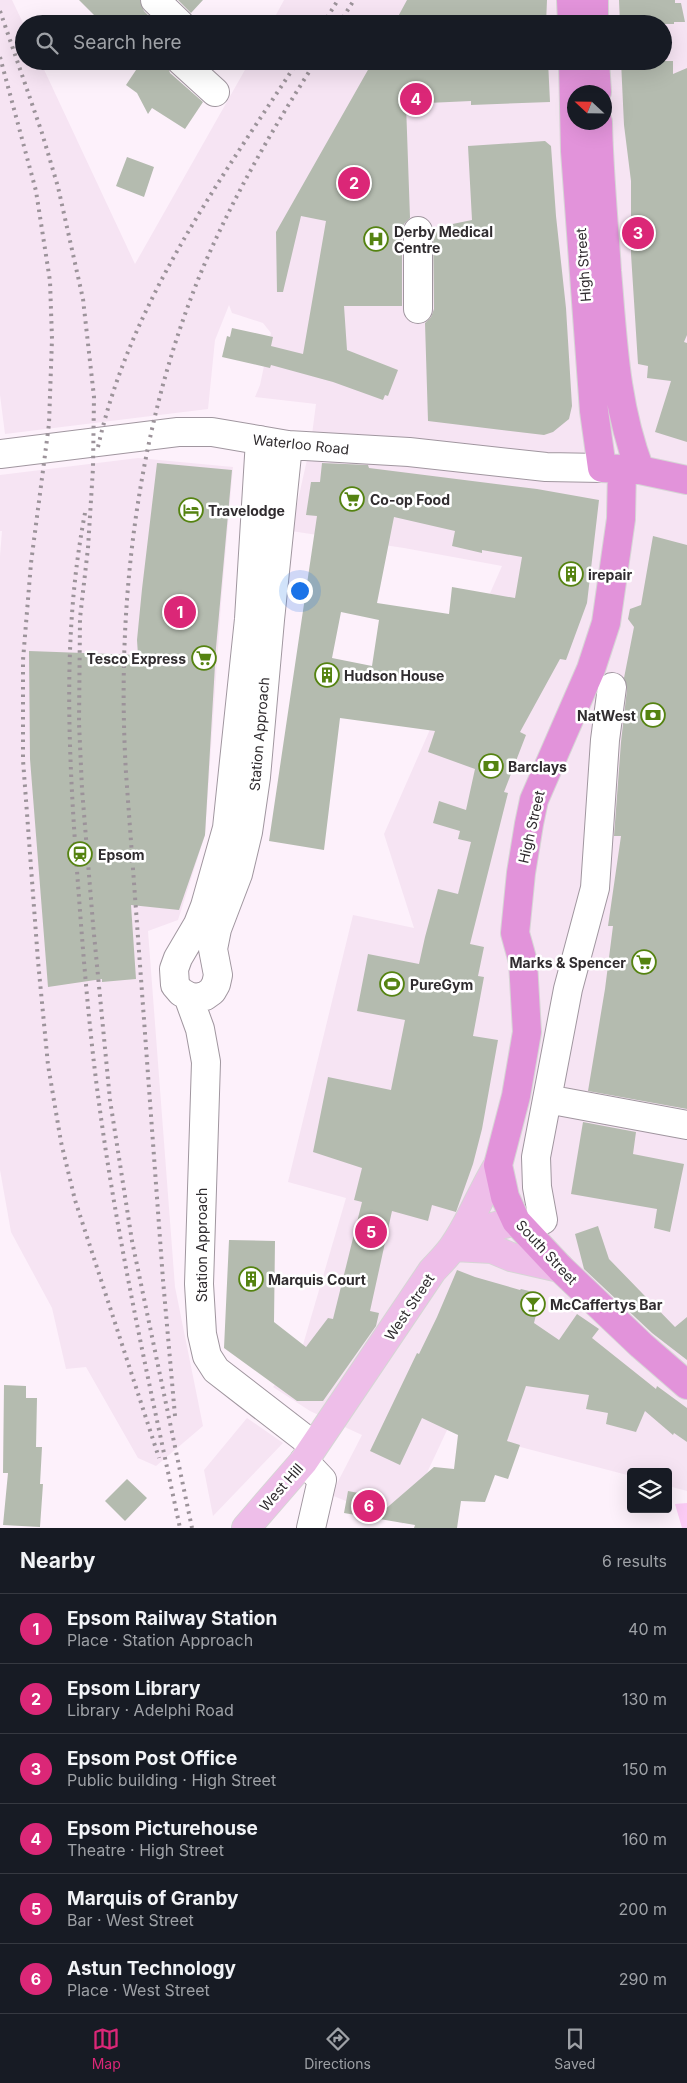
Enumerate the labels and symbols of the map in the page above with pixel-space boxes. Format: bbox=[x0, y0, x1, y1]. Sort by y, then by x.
pin: 4 bbox=[400, 80, 432, 118]
north arrow bbox=[567, 85, 612, 130]
pin: 2 bbox=[338, 164, 370, 202]
pin: 3 bbox=[622, 214, 654, 252]
place label: Derby Medical Centre bbox=[394, 223, 493, 256]
hospital icon: Derby Medical Centre bbox=[363, 226, 389, 252]
street label: High Street bbox=[572, 227, 594, 303]
street label: Waterloo Road bbox=[252, 430, 350, 458]
supermarket icon: Co-op Food bbox=[339, 486, 365, 512]
place label: Co-op Food bbox=[370, 491, 450, 508]
hotel icon: Travelodge bbox=[178, 497, 204, 523]
place label: Travelodge bbox=[208, 502, 285, 519]
building icon: irepair bbox=[558, 561, 584, 587]
place label: irepair bbox=[588, 566, 632, 583]
your location bbox=[287, 578, 313, 604]
pin: 1 bbox=[164, 593, 196, 631]
supermarket icon: Tesco Express bbox=[191, 645, 217, 671]
place label: Tesco Express bbox=[87, 650, 186, 667]
building icon: Hudson House bbox=[314, 662, 340, 688]
place label: Hudson House bbox=[344, 667, 444, 684]
street label: Station Approach bbox=[246, 676, 272, 792]
bank icon: NatWest bbox=[640, 702, 666, 728]
place label: NatWest bbox=[577, 707, 636, 724]
bank icon: Barclays bbox=[478, 753, 504, 779]
place label: Barclays bbox=[508, 758, 567, 775]
street label: High Street bbox=[514, 789, 548, 865]
station icon: Epsom bbox=[67, 841, 93, 867]
place label: Epsom bbox=[98, 846, 145, 863]
supermarket icon: Marks & Spencer bbox=[631, 949, 657, 975]
place label: Marks & Spencer bbox=[510, 954, 626, 971]
sports icon: PureGym bbox=[379, 971, 405, 997]
place label: PureGym bbox=[410, 976, 473, 993]
street label: Station Approach bbox=[193, 1188, 210, 1302]
pin: 5 bbox=[355, 1213, 387, 1251]
street label: South Street bbox=[513, 1216, 581, 1288]
building icon: Marquis Court bbox=[238, 1266, 264, 1292]
street label: West Street bbox=[381, 1270, 438, 1344]
place label: Marquis Court bbox=[268, 1271, 366, 1288]
bar icon: McCaffertys Bar bbox=[520, 1291, 546, 1317]
place label: McCaffertys Bar bbox=[550, 1296, 663, 1313]
street label: West Hill bbox=[256, 1460, 306, 1514]
pin: 6 bbox=[353, 1487, 385, 1525]

